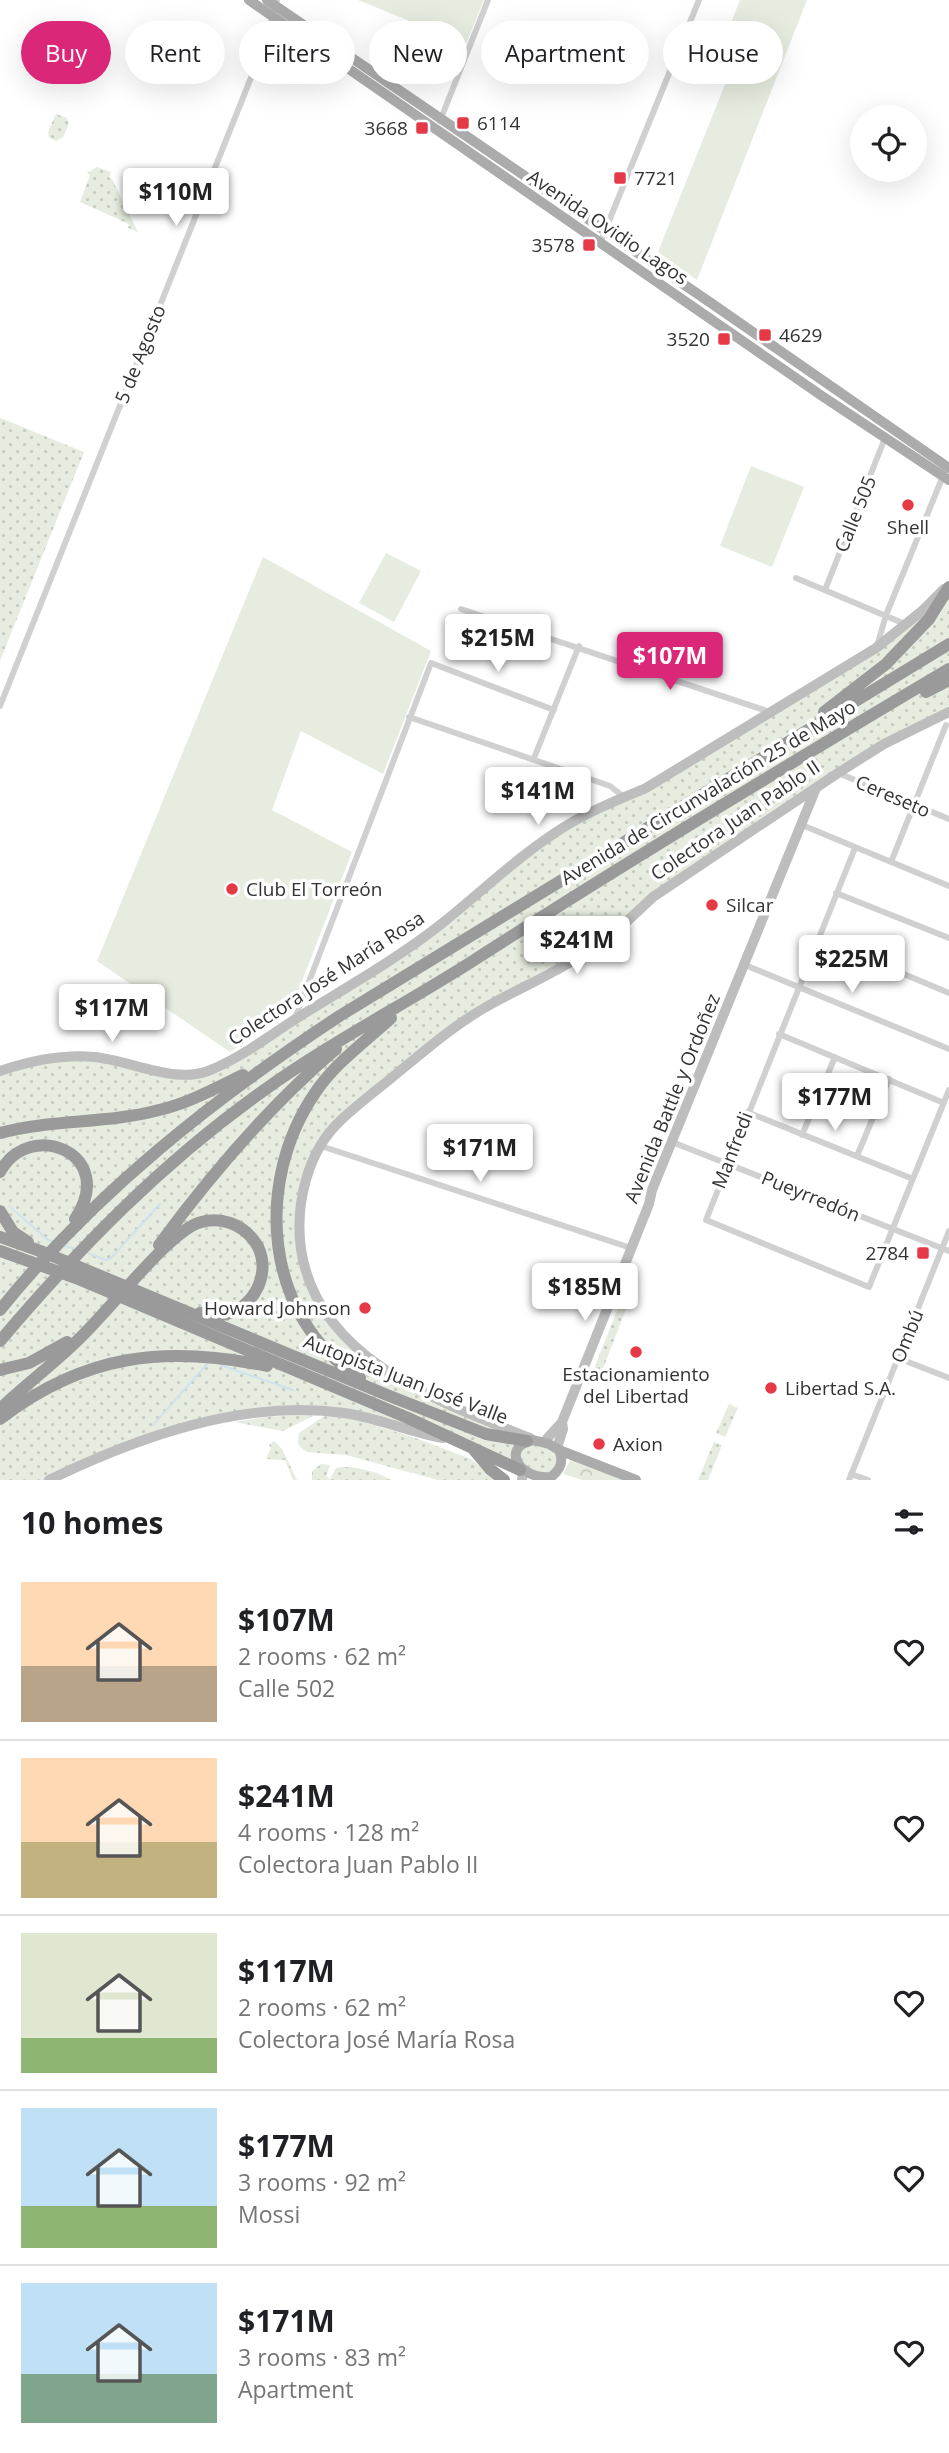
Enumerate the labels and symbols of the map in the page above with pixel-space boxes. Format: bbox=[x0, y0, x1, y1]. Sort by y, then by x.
place label: 6114 bbox=[477, 110, 521, 136]
place label: 3668 bbox=[365, 115, 408, 141]
marker: 6114 bbox=[455, 115, 471, 131]
marker: 3668 bbox=[414, 120, 430, 136]
street label: Avenida Ovidio Lagos bbox=[522, 163, 694, 291]
place label: 7721 bbox=[634, 165, 677, 191]
pin: $110M bbox=[127, 168, 225, 228]
marker: 7721 bbox=[612, 170, 628, 186]
place label: 3578 bbox=[532, 232, 575, 258]
marker: 3578 bbox=[581, 237, 597, 253]
street label: 5 de Agosto bbox=[108, 301, 172, 407]
place label: 4629 bbox=[779, 322, 822, 348]
place label: 3520 bbox=[667, 326, 710, 352]
marker: 4629 bbox=[757, 327, 773, 343]
marker: 3520 bbox=[716, 331, 732, 347]
street label: Calle 505 bbox=[828, 472, 882, 556]
marker: Shell bbox=[900, 497, 916, 513]
place label: Shell bbox=[887, 514, 929, 540]
pin: $215M bbox=[449, 614, 547, 674]
pin: $107M bbox=[621, 632, 719, 692]
street label: Avenida de Circunvalación 25 de Mayo bbox=[556, 693, 860, 891]
street label: Colectora Juan Pablo II bbox=[645, 754, 825, 886]
pin: $141M bbox=[489, 768, 587, 827]
street label: Cereseto bbox=[852, 769, 934, 823]
place label: Club El Torreón bbox=[246, 876, 382, 902]
marker: Club El Torreón bbox=[224, 881, 240, 897]
place label: Silcar bbox=[726, 892, 774, 918]
marker: Silcar bbox=[704, 897, 720, 913]
street label: Colectora José María Rosa bbox=[223, 905, 429, 1051]
pin: $241M bbox=[528, 916, 626, 976]
pin: $225M bbox=[803, 936, 901, 995]
pin: $117M bbox=[63, 984, 161, 1044]
street label: Avenida Battle y Ordoñez bbox=[618, 989, 726, 1207]
pin: $177M bbox=[786, 1074, 884, 1133]
street label: Manfredi bbox=[705, 1108, 759, 1192]
pin: $171M bbox=[431, 1124, 529, 1184]
street label: Pueyrredón bbox=[758, 1164, 864, 1228]
place label: 2784 bbox=[866, 1240, 909, 1266]
marker: 2784 bbox=[915, 1245, 931, 1261]
pin: $185M bbox=[536, 1264, 634, 1323]
place label: Howard Johnson bbox=[204, 1295, 351, 1321]
marker: Howard Johnson bbox=[357, 1300, 373, 1316]
street label: Ombú bbox=[885, 1305, 929, 1367]
street label: Autopista Juan José Valle bbox=[300, 1328, 512, 1430]
marker: Estacionamiento del Libertad bbox=[628, 1344, 644, 1360]
place label: Estacionamiento del Libertad bbox=[562, 1361, 710, 1409]
place label: Libertad S.A. bbox=[785, 1375, 896, 1401]
marker: Libertad S.A. bbox=[763, 1380, 779, 1396]
place label: Axion bbox=[613, 1431, 663, 1457]
marker: Axion bbox=[591, 1436, 607, 1452]

